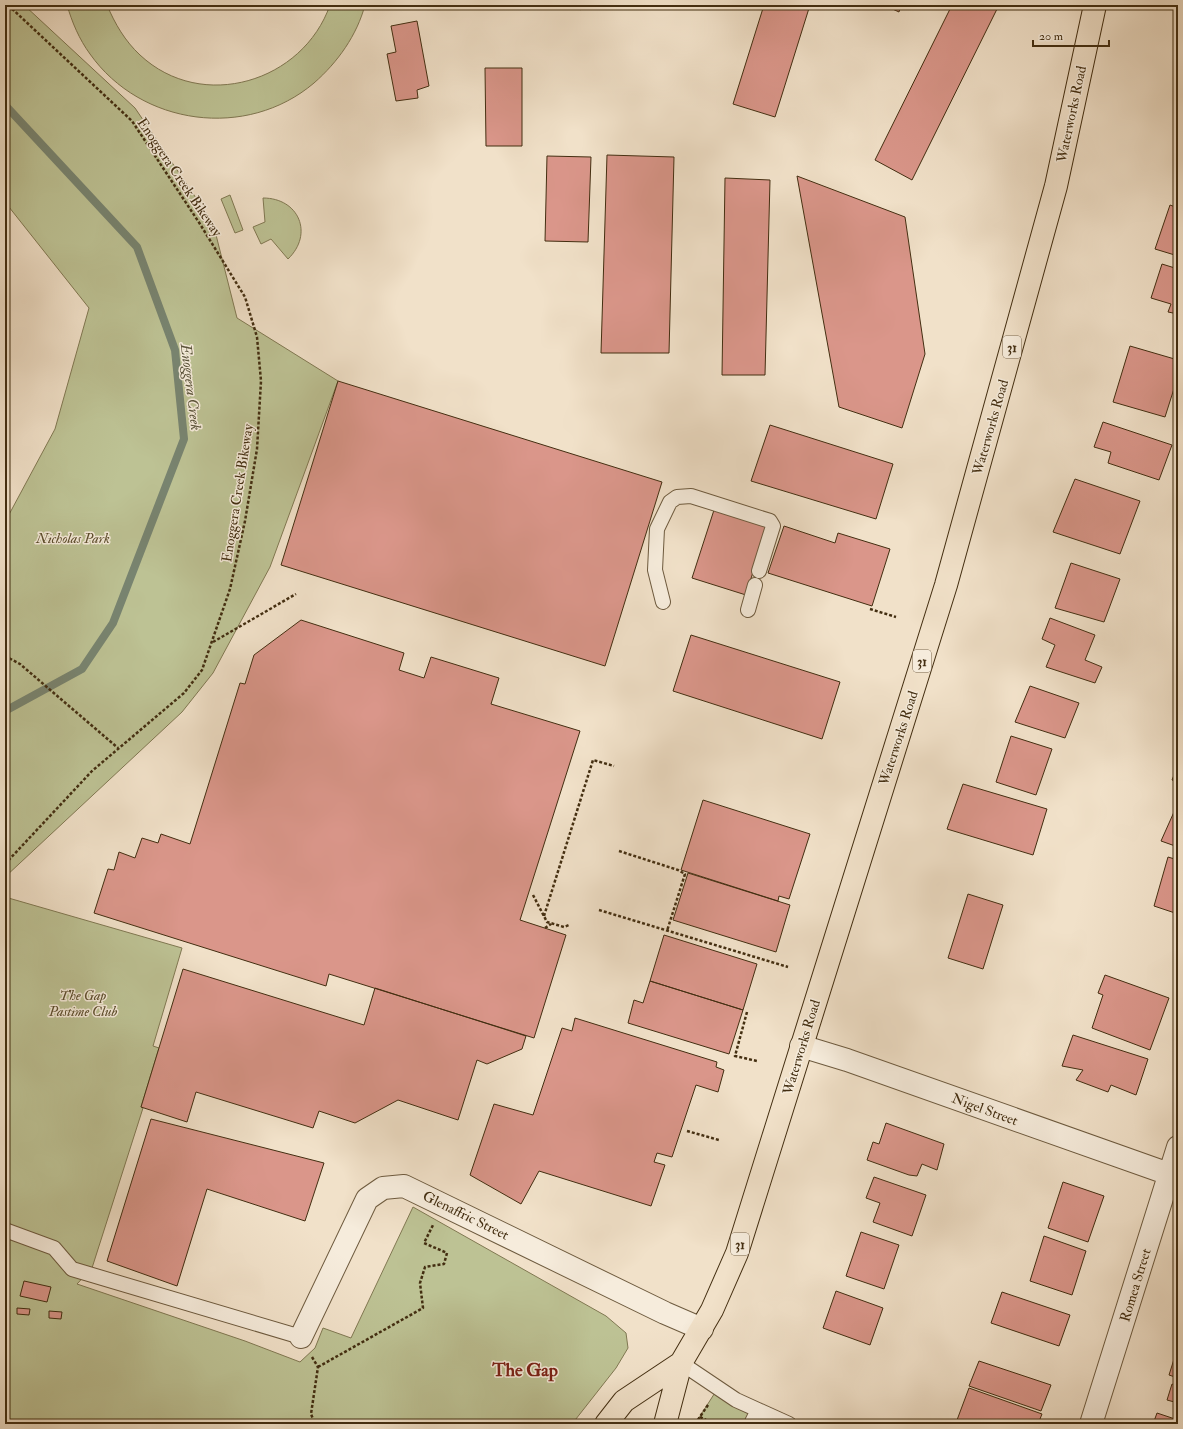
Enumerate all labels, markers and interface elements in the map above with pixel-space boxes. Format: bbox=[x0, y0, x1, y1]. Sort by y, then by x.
scale bar bbox=[1033, 22, 1109, 48]
text: 20 m bbox=[1039, 29, 1064, 44]
street label: Waterworks Road bbox=[1053, 64, 1090, 165]
street label: Enoggera Creek Bikeway bbox=[133, 115, 226, 241]
road number: 31 bbox=[1003, 336, 1021, 358]
water label: Enoggera Creek bbox=[176, 342, 205, 431]
street label: Waterworks Road bbox=[968, 377, 1012, 478]
street label: Enoggera Creek Bikeway bbox=[218, 422, 258, 564]
park label: Nicholas Park bbox=[35, 530, 110, 547]
road number: 31 bbox=[913, 650, 931, 672]
street label: Waterworks Road bbox=[875, 689, 922, 789]
park label: The Gap Pastime Club bbox=[48, 987, 117, 1020]
street label: Waterworks Road bbox=[779, 998, 824, 1098]
street label: Nigel Street bbox=[949, 1090, 1021, 1129]
street label: Glenaffric Street bbox=[420, 1187, 512, 1244]
road number: 31 bbox=[731, 1233, 749, 1255]
street label: Romea Street bbox=[1116, 1246, 1155, 1324]
district label: The Gap bbox=[491, 1359, 558, 1382]

